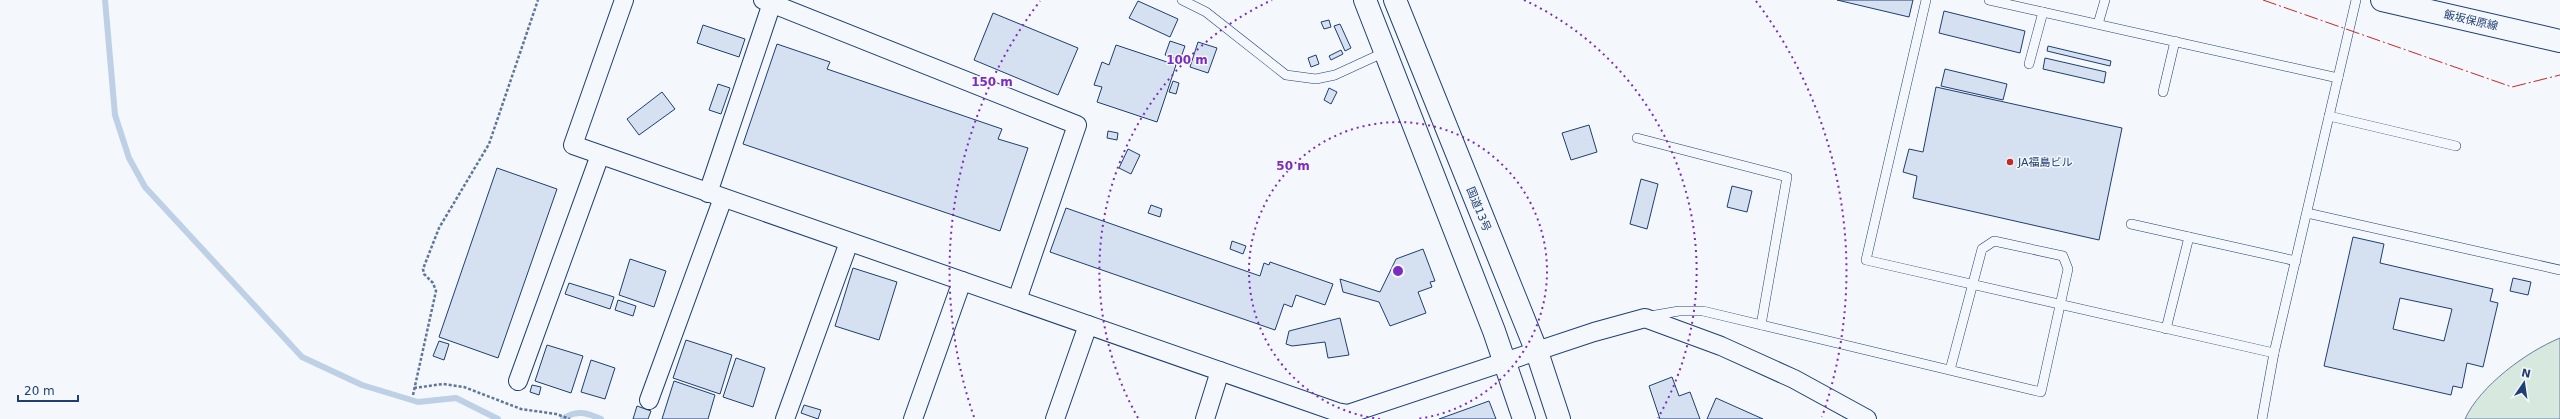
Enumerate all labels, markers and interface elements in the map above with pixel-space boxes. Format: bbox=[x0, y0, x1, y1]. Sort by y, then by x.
street label: 飯坂保原線 bbox=[2443, 8, 2499, 33]
text: 100 m bbox=[1166, 53, 1208, 67]
text: 150 m bbox=[971, 75, 1013, 89]
place label: JA福島ビル bbox=[2017, 156, 2073, 169]
marker: JA福島ビル bbox=[2005, 157, 2015, 167]
text: 50 m bbox=[1276, 159, 1310, 173]
street label: 国道13号 bbox=[1464, 185, 1493, 233]
centre of rings bbox=[1391, 264, 1405, 278]
north arrow bbox=[2504, 363, 2544, 403]
text: N bbox=[2520, 366, 2532, 381]
scale bar bbox=[18, 377, 78, 403]
text: 20 m bbox=[24, 384, 55, 398]

